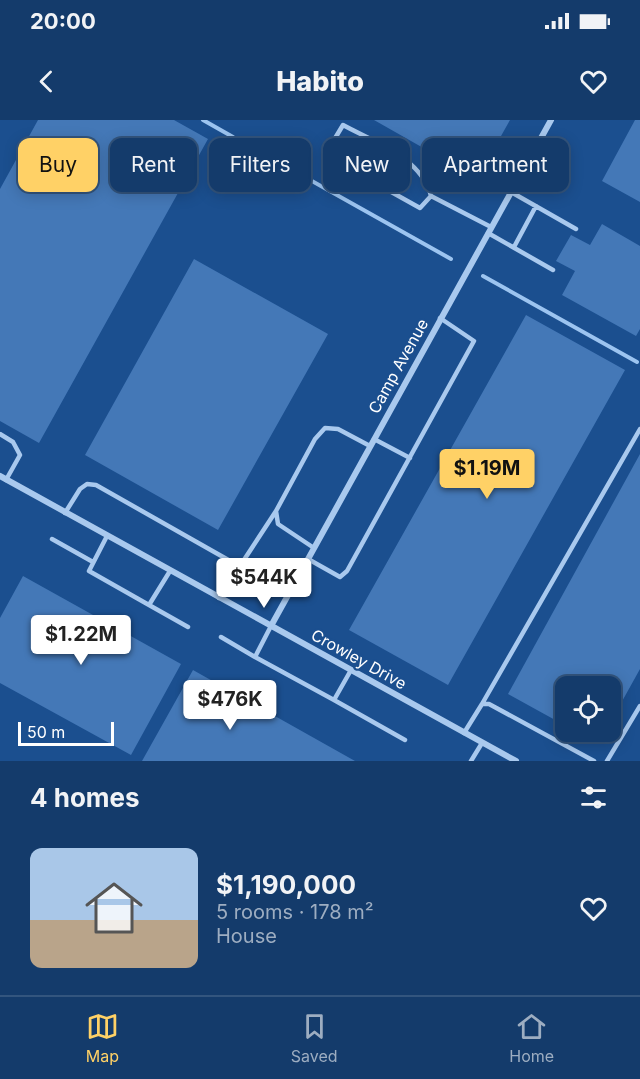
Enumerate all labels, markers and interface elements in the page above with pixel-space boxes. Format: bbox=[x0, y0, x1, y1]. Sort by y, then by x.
text: 20:00 bbox=[30, 8, 96, 34]
icon: back bbox=[30, 65, 63, 98]
text: Habito bbox=[276, 65, 364, 98]
icon: heart bbox=[577, 65, 610, 98]
chip: Buy bbox=[18, 138, 98, 192]
chip: Rent bbox=[110, 138, 197, 192]
chip: Filters bbox=[209, 138, 311, 192]
chip: New bbox=[323, 138, 410, 192]
chip: Apartment bbox=[422, 138, 569, 192]
street label: Camp Avenue bbox=[364, 315, 432, 417]
pin: $1.19M bbox=[438, 449, 536, 500]
text: $1.19M bbox=[454, 456, 520, 480]
pin: $544K bbox=[222, 558, 306, 609]
text: $544K bbox=[230, 565, 298, 589]
pin: $1.22M bbox=[32, 615, 130, 666]
text: $1.22M bbox=[45, 622, 117, 646]
street label: Crowley Drive bbox=[308, 625, 410, 693]
map controls bbox=[555, 676, 621, 742]
button: locate bbox=[555, 676, 621, 742]
pin: $476K bbox=[188, 680, 272, 731]
text: $476K bbox=[197, 687, 263, 711]
scale bar bbox=[18, 719, 114, 746]
text: 50 m bbox=[27, 722, 65, 742]
icon: filters bbox=[577, 781, 610, 814]
text: 4 homes bbox=[30, 782, 140, 813]
text: $1,190,000 bbox=[216, 869, 356, 900]
icon: home bbox=[78, 872, 150, 944]
icon: heart bbox=[577, 892, 610, 925]
text: 5 rooms · 178 m² bbox=[216, 900, 374, 924]
text: House bbox=[216, 924, 277, 948]
tab: Map bbox=[86, 1010, 119, 1066]
tab: Saved bbox=[291, 1010, 338, 1066]
tab: Home bbox=[509, 1010, 554, 1066]

